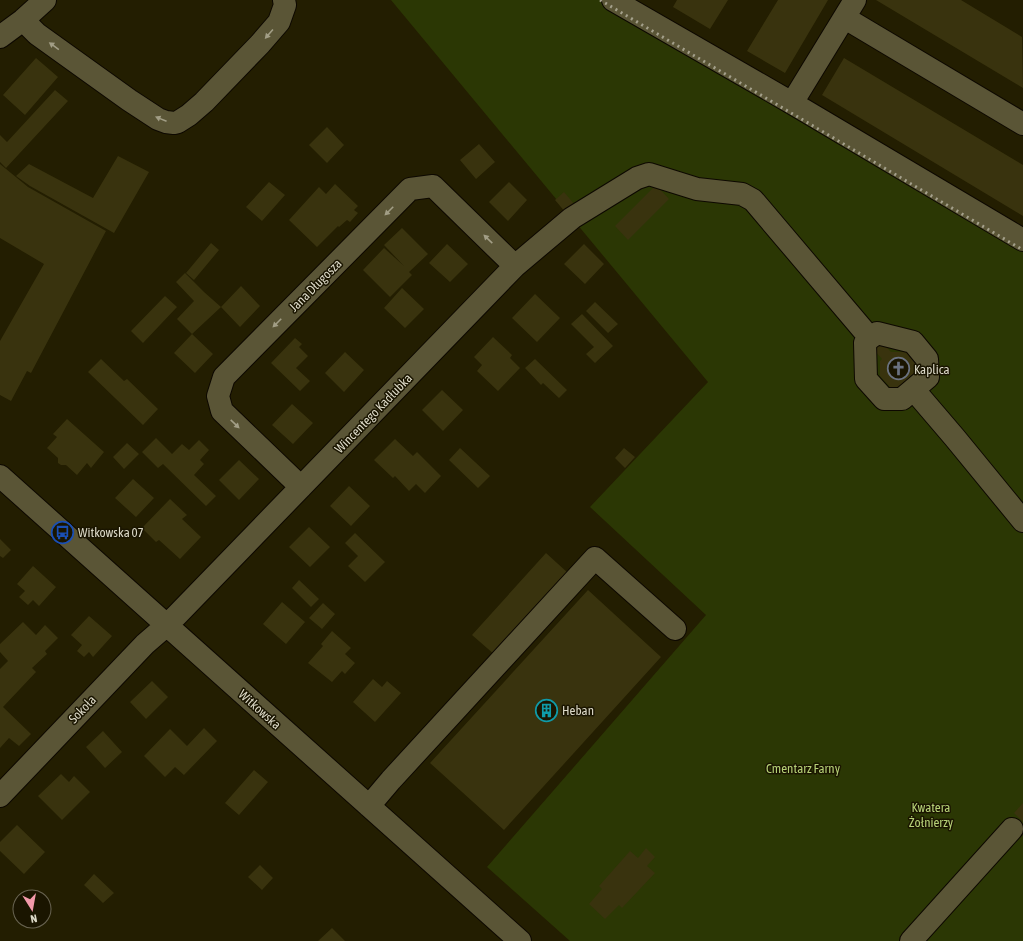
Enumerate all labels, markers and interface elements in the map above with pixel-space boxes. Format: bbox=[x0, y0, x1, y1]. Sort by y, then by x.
one-way arrow bbox=[264, 29, 273, 39]
one-way arrow bbox=[49, 42, 60, 50]
one-way arrow bbox=[155, 116, 167, 122]
one-way arrow bbox=[384, 206, 394, 216]
one-way arrow bbox=[483, 234, 493, 244]
street label: Jana Długosza bbox=[286, 256, 345, 315]
one-way arrow bbox=[272, 318, 282, 328]
church icon: Kaplica bbox=[885, 356, 911, 382]
place label: Kaplica bbox=[914, 362, 950, 377]
street label: Wincentego Kadłubka bbox=[332, 371, 415, 456]
one-way arrow bbox=[230, 419, 240, 429]
bus stop icon: Witkowska 07 bbox=[49, 519, 75, 545]
place label: Witkowska 07 bbox=[78, 525, 144, 540]
street label: Witkowska bbox=[235, 686, 284, 732]
street label: Sokoła bbox=[66, 692, 99, 726]
building icon: Heban bbox=[533, 697, 559, 723]
place label: Heban bbox=[562, 703, 594, 718]
park label: Cmentarz Farny bbox=[766, 761, 841, 776]
park label: Kwatera Żołnierzy bbox=[909, 800, 954, 830]
north arrow bbox=[12, 889, 52, 929]
text: N bbox=[30, 912, 38, 925]

